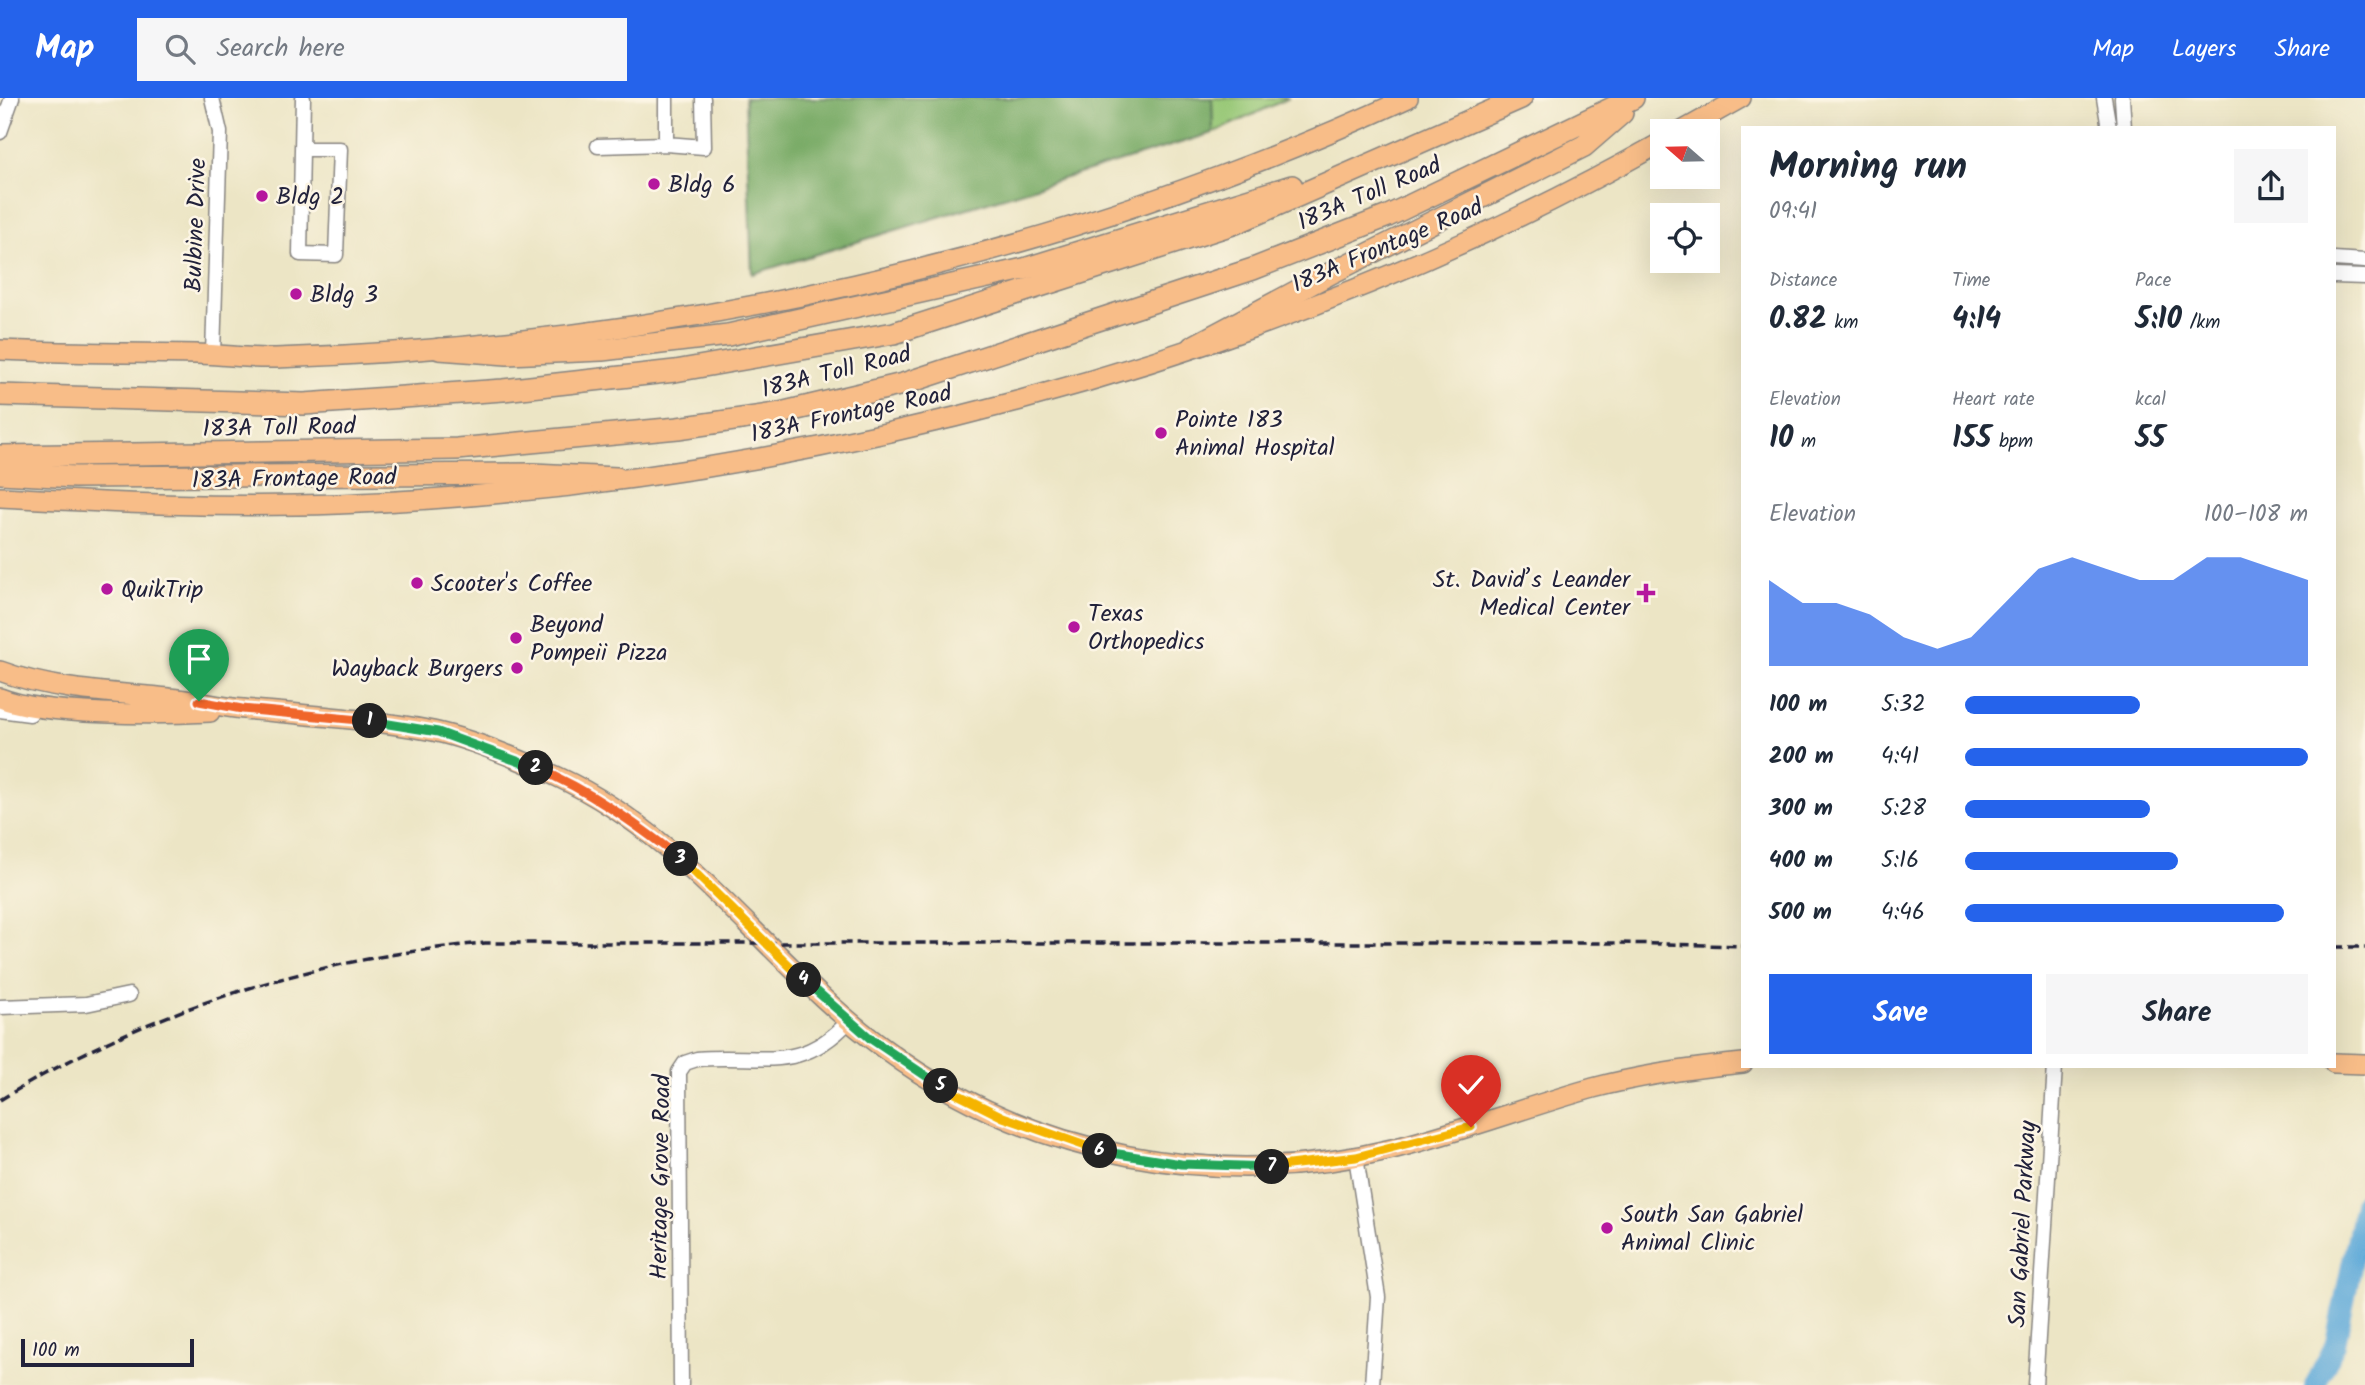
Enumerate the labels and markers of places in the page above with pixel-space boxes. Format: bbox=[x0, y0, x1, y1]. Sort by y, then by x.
place label: Bldg 6 bbox=[668, 166, 736, 205]
marker: Bldg 6 bbox=[646, 176, 662, 192]
place label: Bldg 2 bbox=[276, 178, 344, 217]
marker: Bldg 2 bbox=[254, 188, 270, 204]
place label: Bldg 3 bbox=[310, 276, 378, 315]
marker: Bldg 3 bbox=[288, 286, 304, 302]
place label: Pointe 183 Animal Hospital bbox=[1175, 401, 1335, 468]
marker: Pointe 183 Animal Hospital bbox=[1153, 425, 1169, 441]
place label: St. David’s Leander Medical Center bbox=[1433, 561, 1632, 628]
place label: Scooter's Coffee bbox=[431, 565, 593, 604]
place label: QuikTrip bbox=[121, 571, 203, 610]
marker: Scooter's Coffee bbox=[409, 575, 425, 591]
marker: QuikTrip bbox=[99, 581, 115, 597]
marker: St. David’s Leander Medical Center bbox=[1636, 583, 1656, 603]
place label: Texas Orthopedics bbox=[1088, 595, 1205, 662]
place label: Beyond Pompeii Pizza bbox=[530, 606, 667, 673]
marker: Texas Orthopedics bbox=[1066, 619, 1082, 635]
pin bbox=[169, 629, 229, 701]
marker: Beyond Pompeii Pizza bbox=[508, 630, 524, 646]
place label: Wayback Burgers bbox=[331, 650, 503, 689]
marker: Wayback Burgers bbox=[509, 660, 525, 676]
pin: 1 bbox=[352, 704, 388, 738]
pin: 2 bbox=[518, 750, 554, 786]
pin: 3 bbox=[664, 842, 698, 876]
pin: 4 bbox=[786, 962, 822, 998]
pin bbox=[1441, 1055, 1501, 1127]
pin: 5 bbox=[923, 1068, 958, 1104]
pin: 6 bbox=[1082, 1134, 1118, 1168]
pin: 7 bbox=[1254, 1150, 1290, 1184]
place label: South San Gabriel Animal Clinic bbox=[1621, 1196, 1803, 1263]
marker: South San Gabriel Animal Clinic bbox=[1599, 1220, 1615, 1236]

